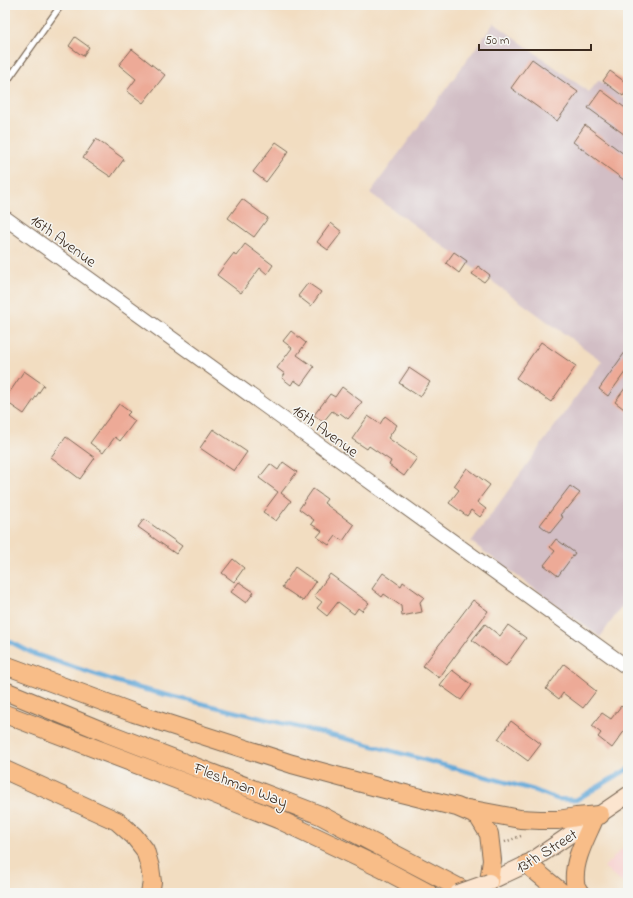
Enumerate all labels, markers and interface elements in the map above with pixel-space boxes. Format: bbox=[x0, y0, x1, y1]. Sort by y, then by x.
scale bar bbox=[479, 26, 591, 52]
text: 50 m bbox=[485, 32, 509, 50]
street label: 16th Avenue bbox=[25, 209, 102, 274]
street label: 16th Avenue bbox=[287, 399, 364, 464]
street label: Fleshman Way bbox=[189, 757, 291, 815]
street label: 13th Street bbox=[511, 823, 583, 880]

